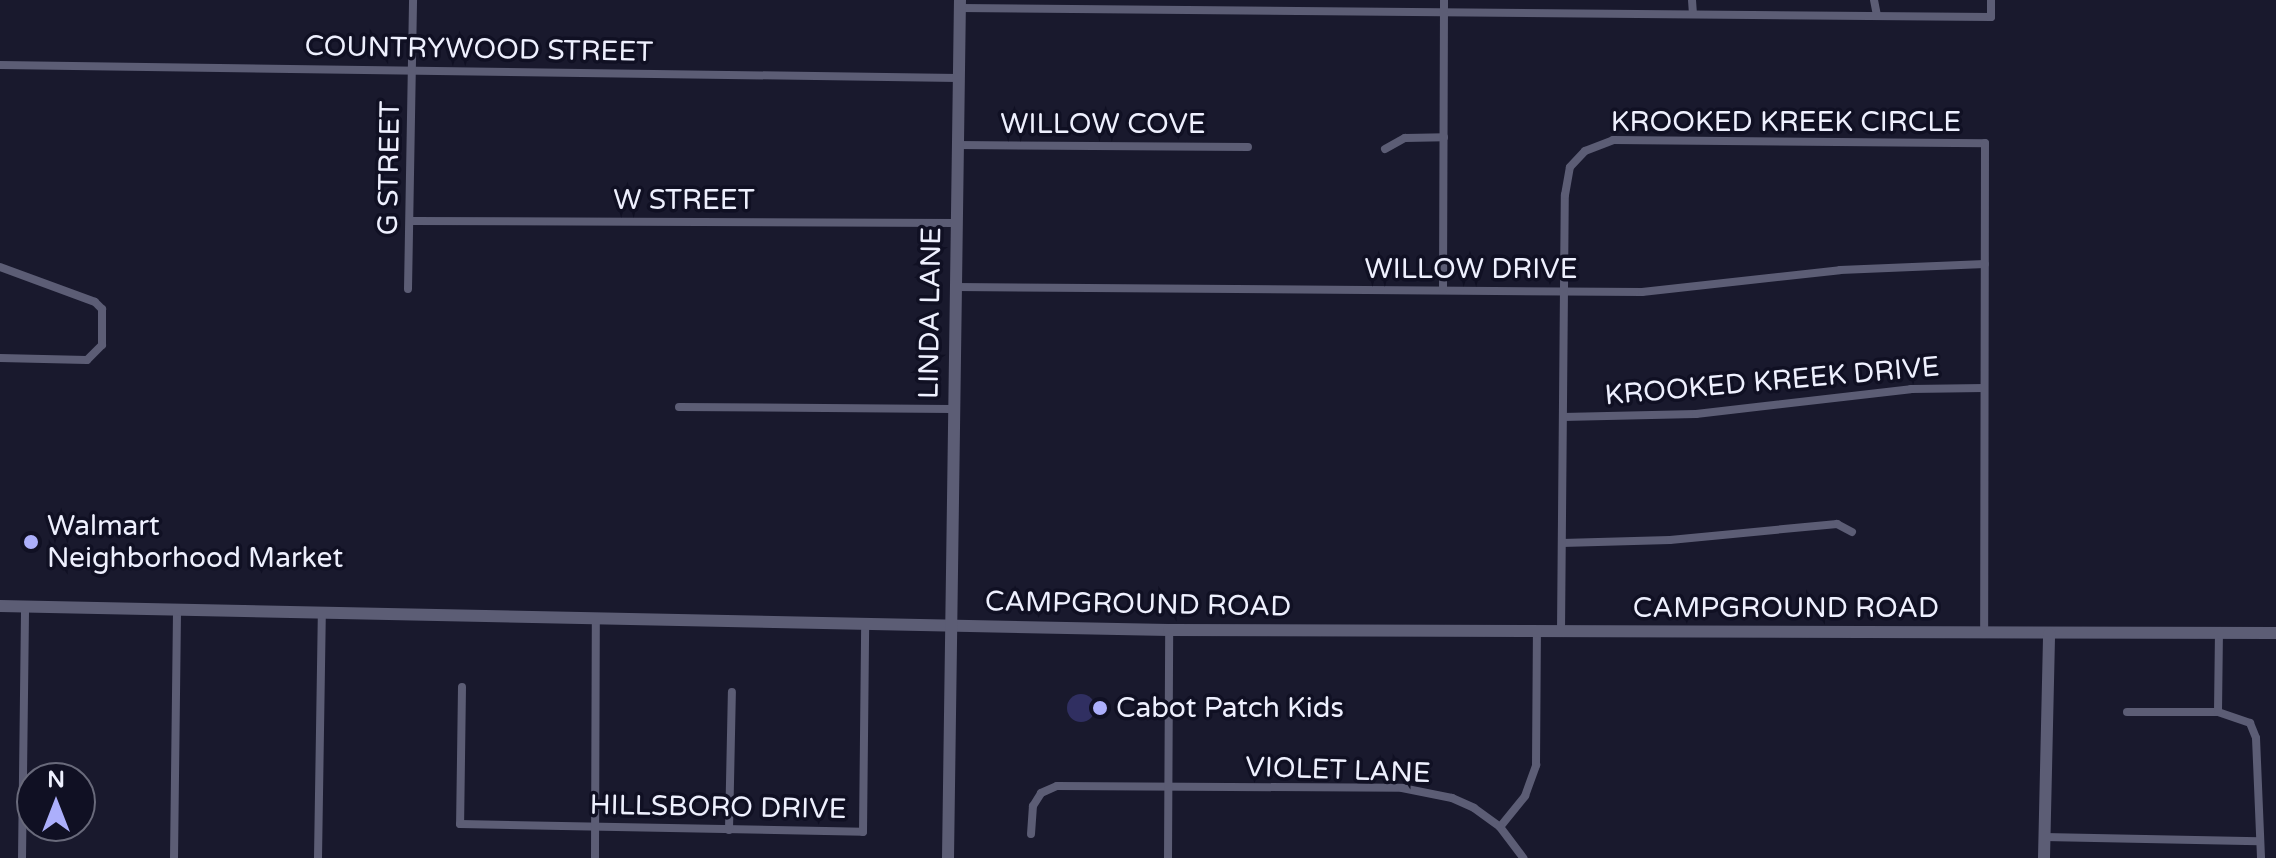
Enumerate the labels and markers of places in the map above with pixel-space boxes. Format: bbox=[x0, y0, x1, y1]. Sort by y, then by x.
place label: Walmart Neighborhood Market bbox=[47, 509, 343, 575]
marker: Walmart Neighborhood Market bbox=[22, 533, 40, 551]
place label: Cabot Patch Kids bbox=[1116, 691, 1344, 725]
marker: Cabot Patch Kids bbox=[1091, 699, 1109, 717]

